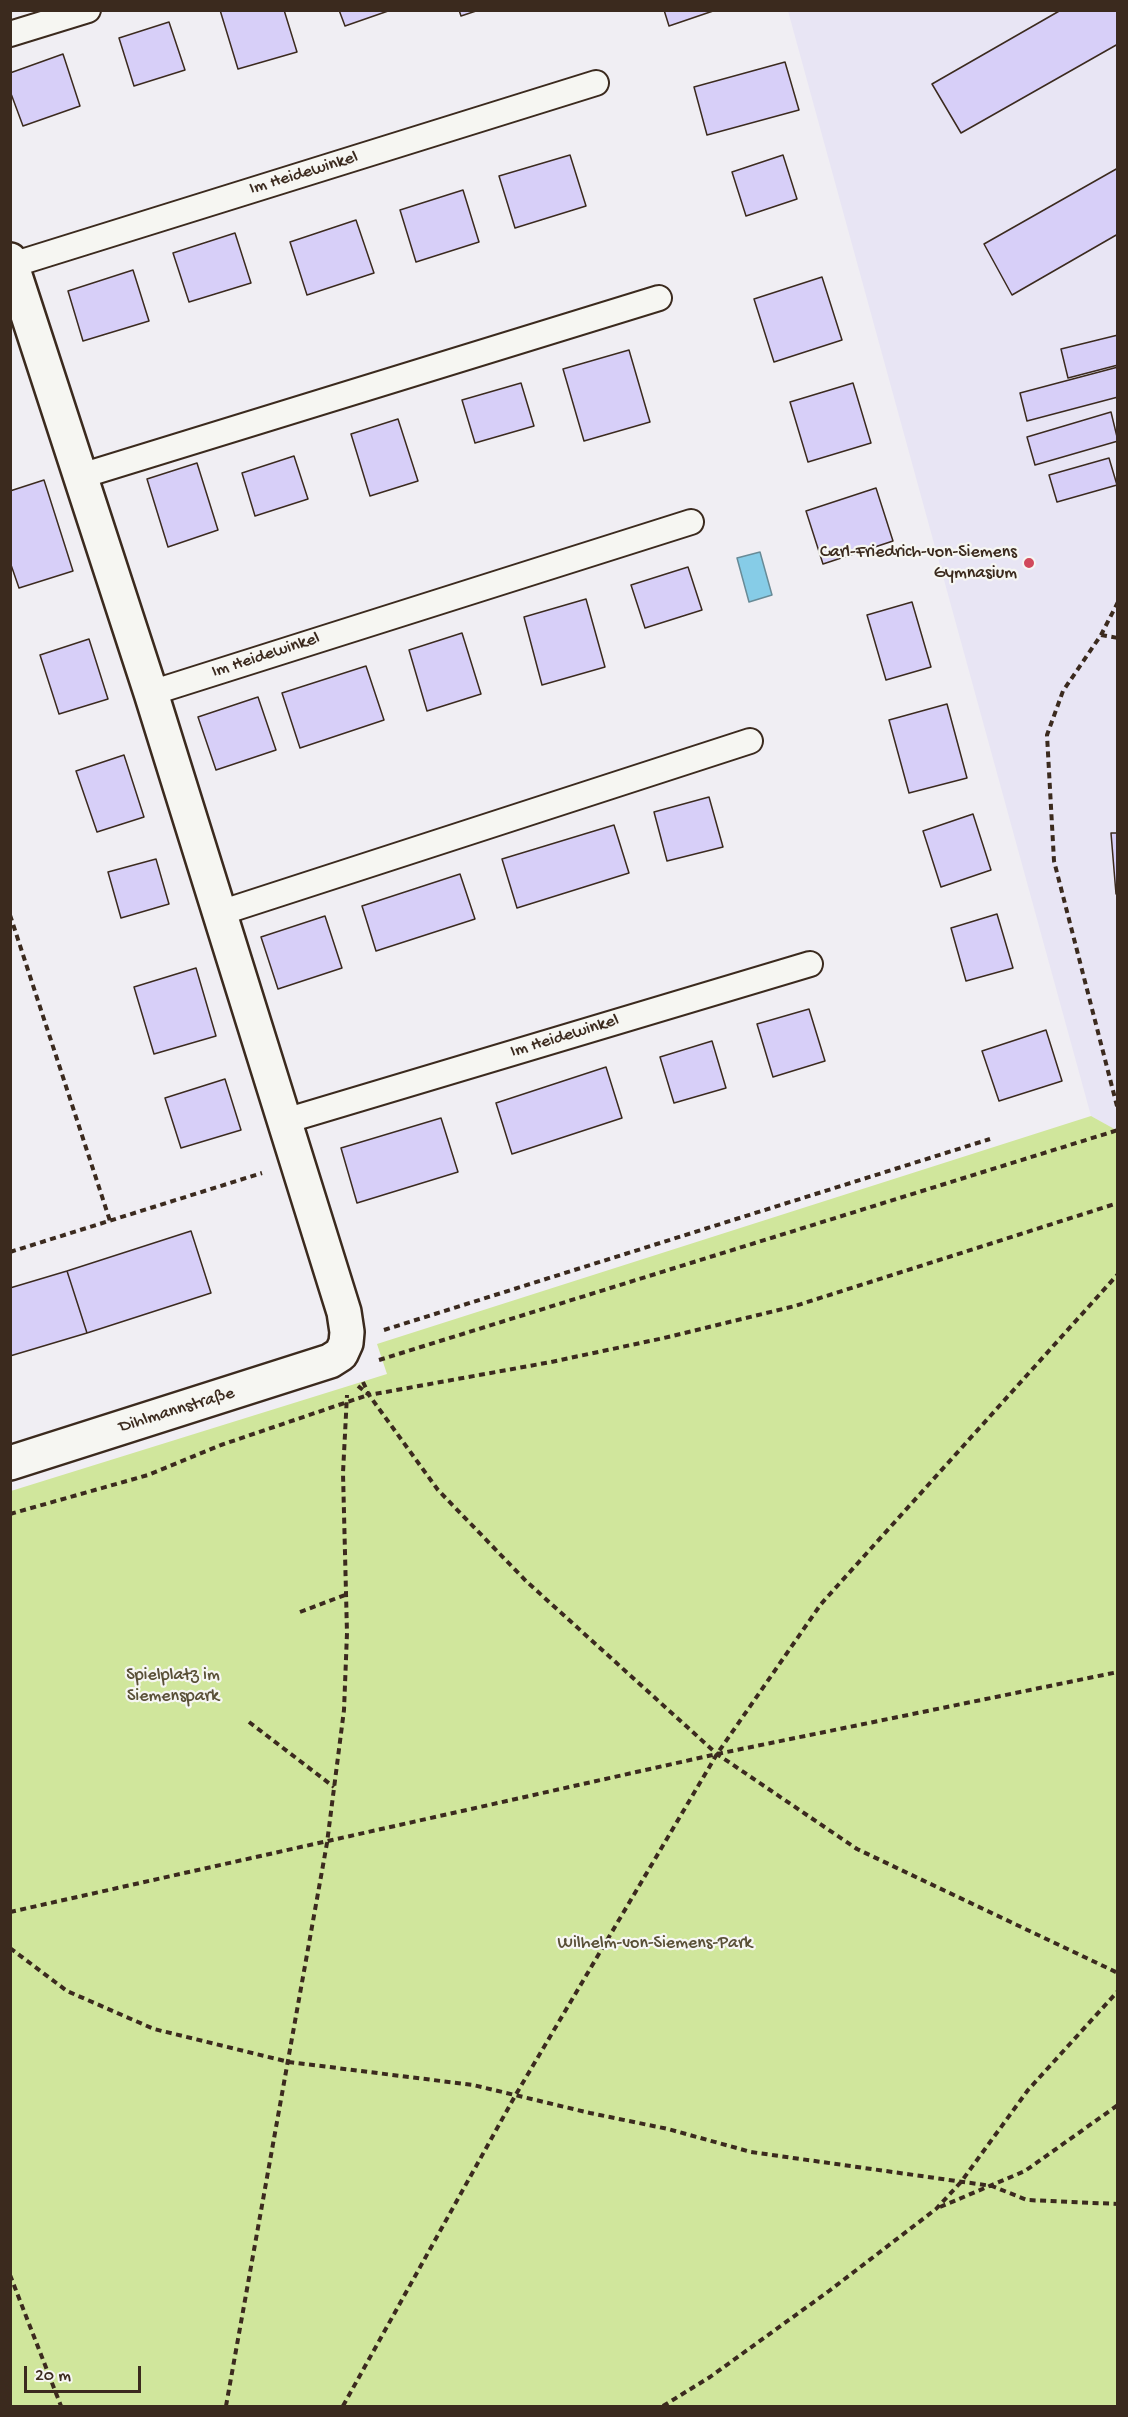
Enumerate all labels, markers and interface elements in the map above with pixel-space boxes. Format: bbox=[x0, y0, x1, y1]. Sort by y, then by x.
street label: Im Heidewinkel bbox=[247, 147, 361, 201]
place label: Carl-Friedrich-von-Siemens Gymnasium bbox=[820, 542, 1017, 584]
marker: Carl-Friedrich-von-Siemens Gymnasium bbox=[1022, 556, 1036, 570]
street label: Im Heidewinkel bbox=[209, 628, 323, 684]
street label: Im Heidewinkel bbox=[508, 1010, 622, 1064]
street label: Dihlmannstraße bbox=[117, 1383, 237, 1439]
park label: Spielplatz im Siemenspark bbox=[126, 1665, 220, 1708]
park label: Wilhelm-von-Siemens-Park bbox=[558, 1933, 752, 1955]
scale bar bbox=[27, 2354, 144, 2392]
text: 20 m bbox=[35, 2366, 71, 2387]

